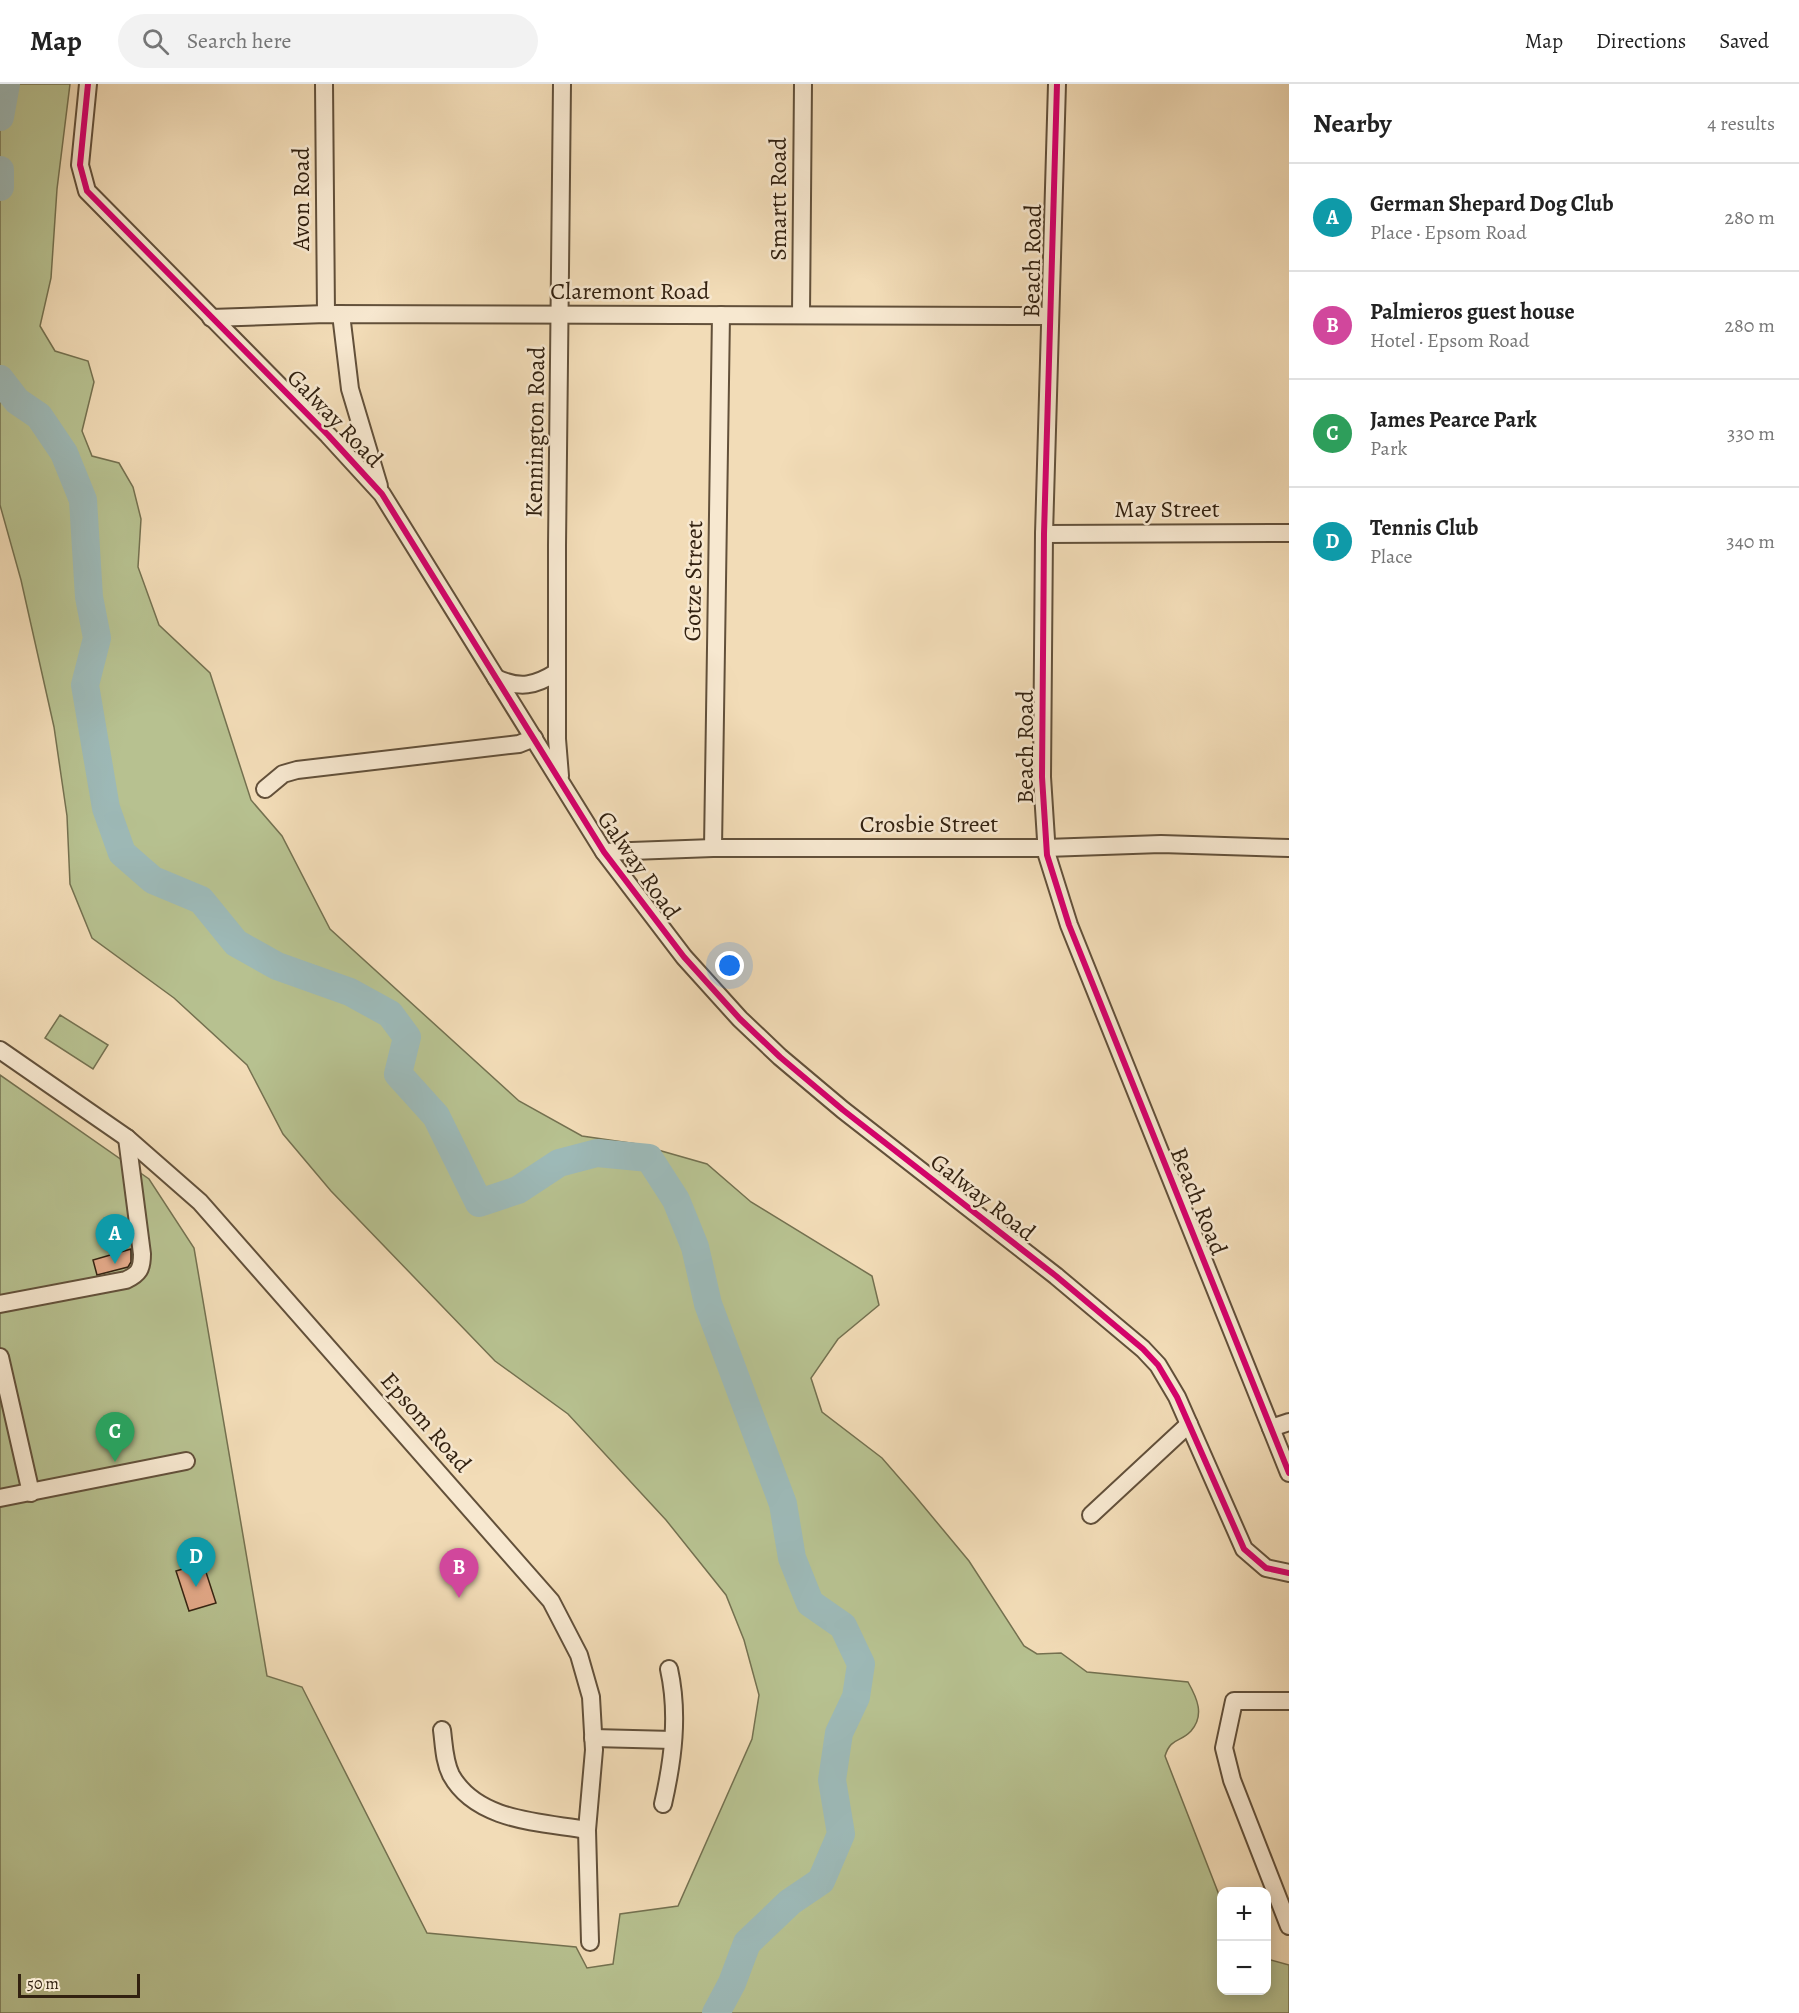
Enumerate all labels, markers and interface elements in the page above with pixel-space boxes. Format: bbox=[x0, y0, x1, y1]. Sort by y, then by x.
search box bbox=[118, 14, 538, 68]
text: Map bbox=[30, 22, 82, 60]
icon: search bbox=[139, 25, 172, 58]
text: Search here bbox=[187, 26, 291, 56]
text: Map bbox=[1525, 27, 1563, 55]
text: Directions bbox=[1596, 27, 1686, 55]
text: Saved bbox=[1719, 27, 1769, 55]
text: Nearby bbox=[1313, 106, 1392, 141]
text: 4 results bbox=[1707, 110, 1775, 137]
street label: Smartt Road bbox=[762, 137, 794, 261]
street label: Avon Road bbox=[285, 147, 317, 252]
text: German Shepard Dog Club bbox=[1370, 189, 1614, 219]
street label: Beach Road bbox=[1015, 204, 1049, 318]
text: A bbox=[1326, 204, 1339, 231]
text: 280 m bbox=[1725, 204, 1775, 231]
text: Place · Epsom Road bbox=[1370, 219, 1527, 246]
street label: Claremont Road bbox=[550, 275, 710, 307]
text: Palmieros guest house bbox=[1370, 297, 1575, 327]
text: B bbox=[1326, 312, 1339, 339]
text: 280 m bbox=[1725, 312, 1775, 339]
text: Hotel · Epsom Road bbox=[1370, 327, 1530, 354]
street label: Kennington Road bbox=[518, 346, 552, 518]
street label: Galway Road bbox=[280, 362, 390, 474]
text: James Pearce Park bbox=[1370, 405, 1537, 435]
text: C bbox=[1326, 420, 1339, 447]
text: 330 m bbox=[1727, 420, 1775, 447]
text: Park bbox=[1370, 435, 1408, 462]
street label: May Street bbox=[1114, 493, 1220, 525]
text: Tennis Club bbox=[1370, 513, 1478, 543]
street label: Gotze Street bbox=[676, 520, 710, 642]
text: D bbox=[1326, 528, 1339, 555]
text: 340 m bbox=[1726, 528, 1775, 555]
text: Place bbox=[1370, 543, 1412, 570]
street label: Beach Road bbox=[1009, 690, 1041, 804]
street label: Galway Road bbox=[590, 804, 688, 926]
street label: Crosbie Street bbox=[860, 808, 998, 840]
your location bbox=[715, 951, 744, 980]
street label: Beach Road bbox=[1163, 1142, 1235, 1260]
street label: Galway Road bbox=[924, 1146, 1042, 1248]
pin: A bbox=[96, 1214, 134, 1264]
street label: Epsom Road bbox=[374, 1365, 479, 1479]
pin: C bbox=[96, 1412, 134, 1462]
pin: D bbox=[176, 1538, 216, 1587]
pin: B bbox=[440, 1548, 478, 1598]
map controls bbox=[1217, 1887, 1271, 1995]
button: + bbox=[1217, 1887, 1271, 1941]
button: − bbox=[1217, 1941, 1271, 1995]
scale bar bbox=[18, 1971, 140, 1998]
text: 50 m bbox=[27, 1973, 59, 1995]

